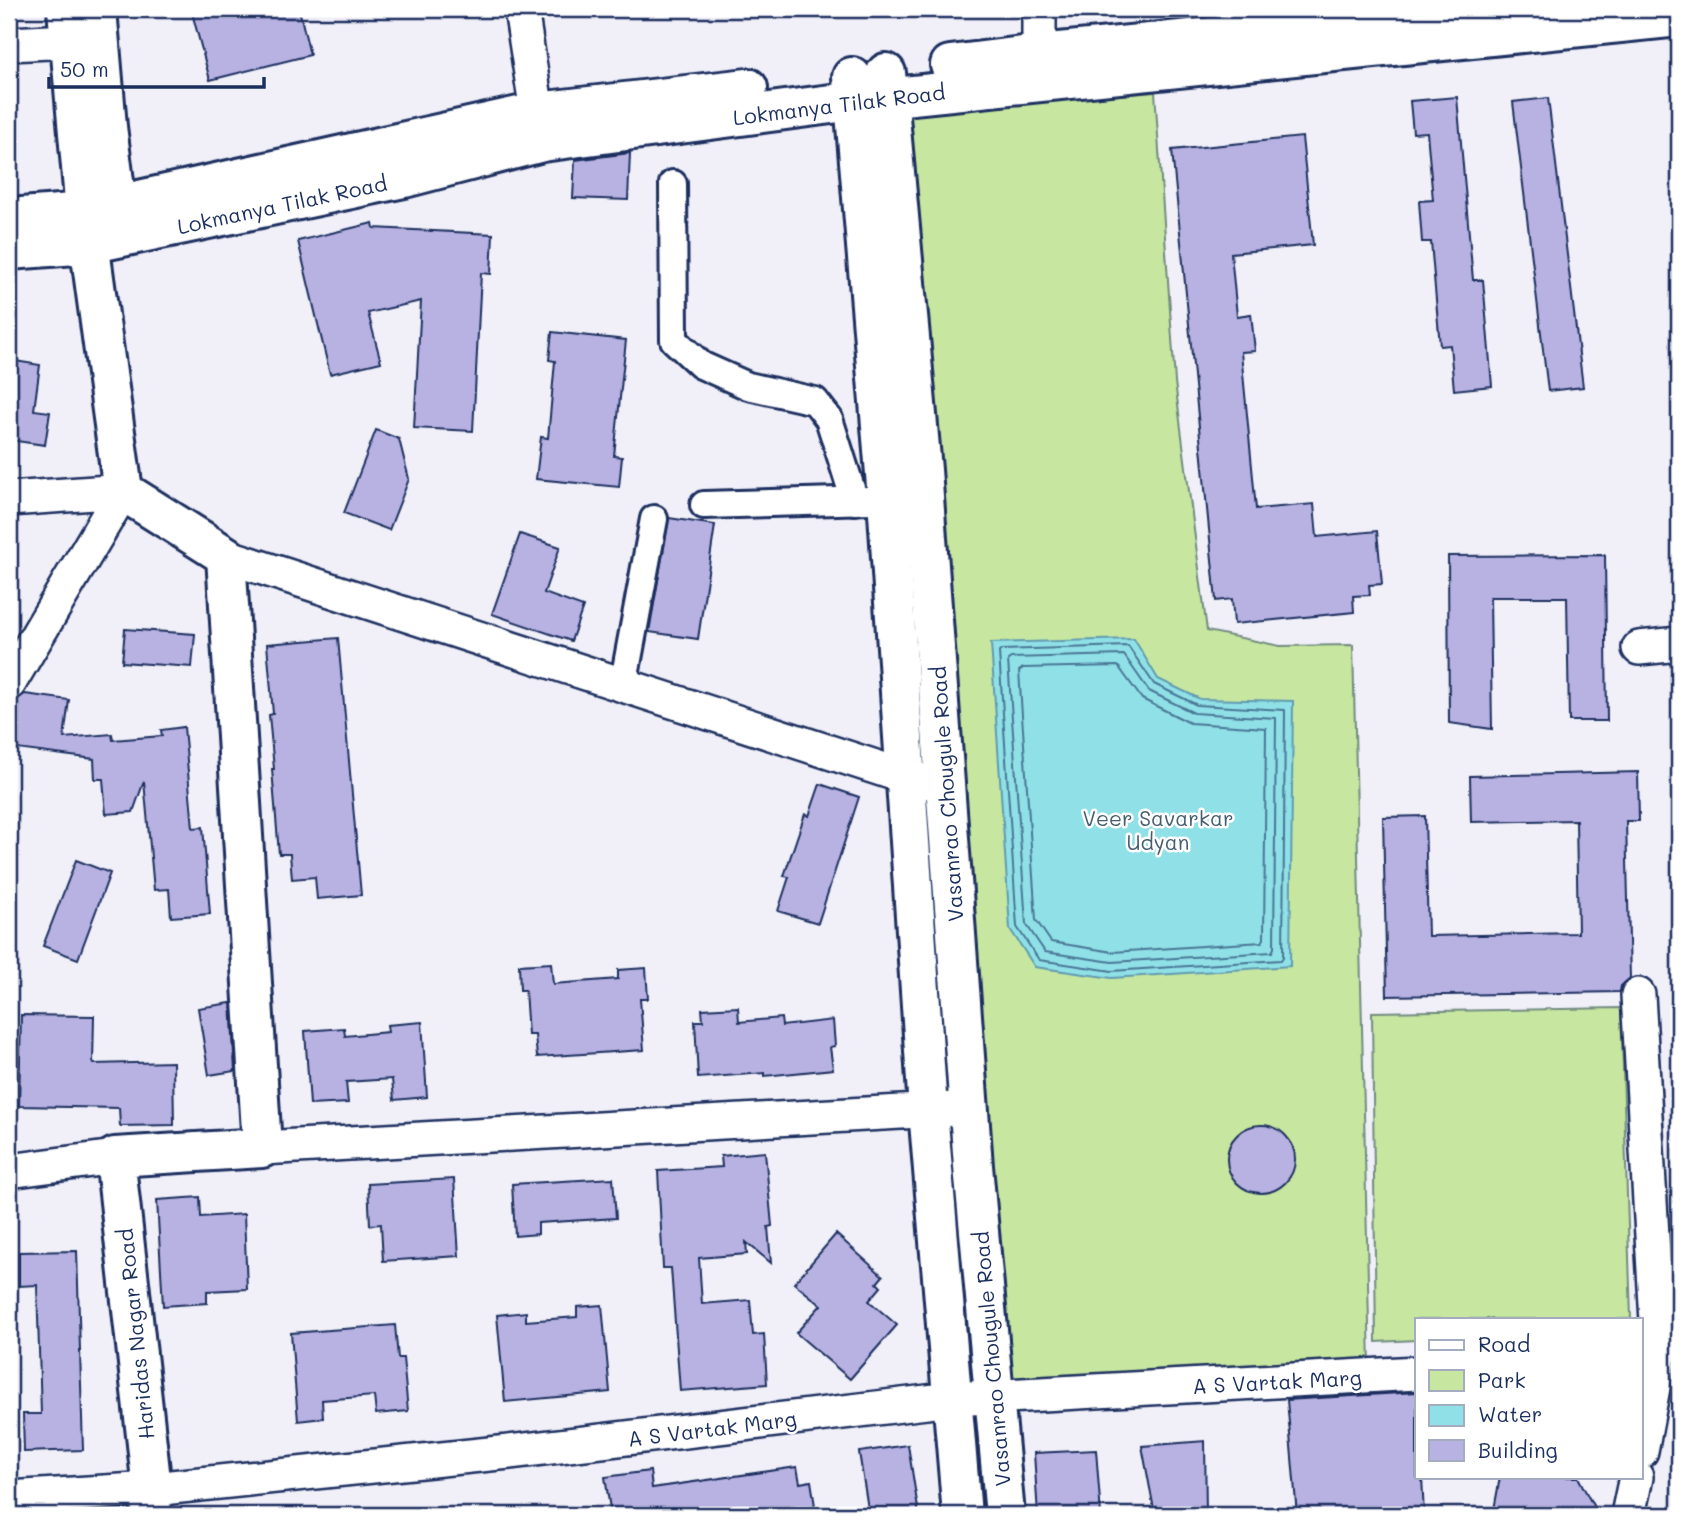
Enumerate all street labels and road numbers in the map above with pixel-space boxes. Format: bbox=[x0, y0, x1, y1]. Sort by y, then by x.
street label: Lokmanya Tilak Road bbox=[731, 78, 947, 130]
street label: Lokmanya Tilak Road bbox=[175, 169, 389, 239]
street label: Vasanrao Chougule Road bbox=[924, 665, 968, 923]
street label: Haridas Nagar Road bbox=[111, 1227, 159, 1441]
street label: Vasanrao Chougule Road bbox=[966, 1230, 1016, 1488]
street label: A S Vartak Marg bbox=[1192, 1363, 1362, 1399]
street label: A S Vartak Marg bbox=[626, 1404, 798, 1452]

